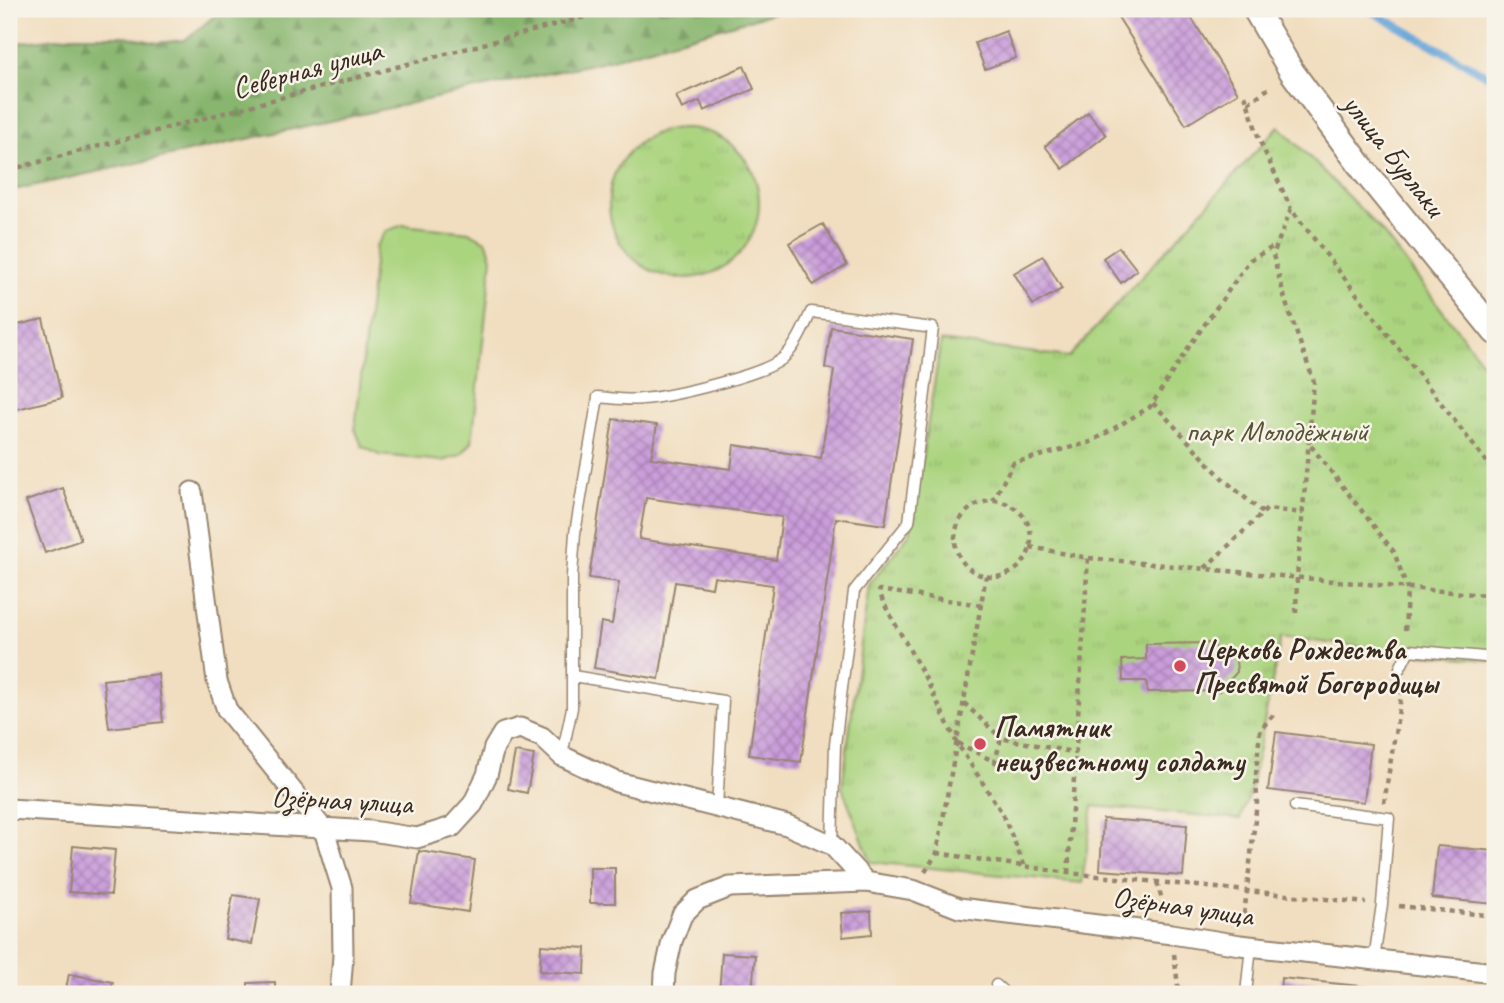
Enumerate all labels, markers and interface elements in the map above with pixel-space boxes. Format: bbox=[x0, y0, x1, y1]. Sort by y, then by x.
street label: Северная улица bbox=[228, 30, 388, 107]
street label: улица Бурлаки bbox=[1333, 85, 1455, 226]
park label: парк Молодёжный bbox=[1186, 412, 1370, 450]
place label: Церковь Рождества Пресвятой Богородицы bbox=[1194, 630, 1440, 702]
marker: Церковь Рождества Пресвятой Богородицы bbox=[1172, 658, 1188, 674]
place label: Памятник неизвестному солдату bbox=[994, 708, 1247, 781]
marker: Памятник неизвестному солдату bbox=[972, 736, 988, 752]
street label: Озёрная улица bbox=[270, 777, 416, 823]
street label: Озёрная улица bbox=[1110, 877, 1258, 935]

